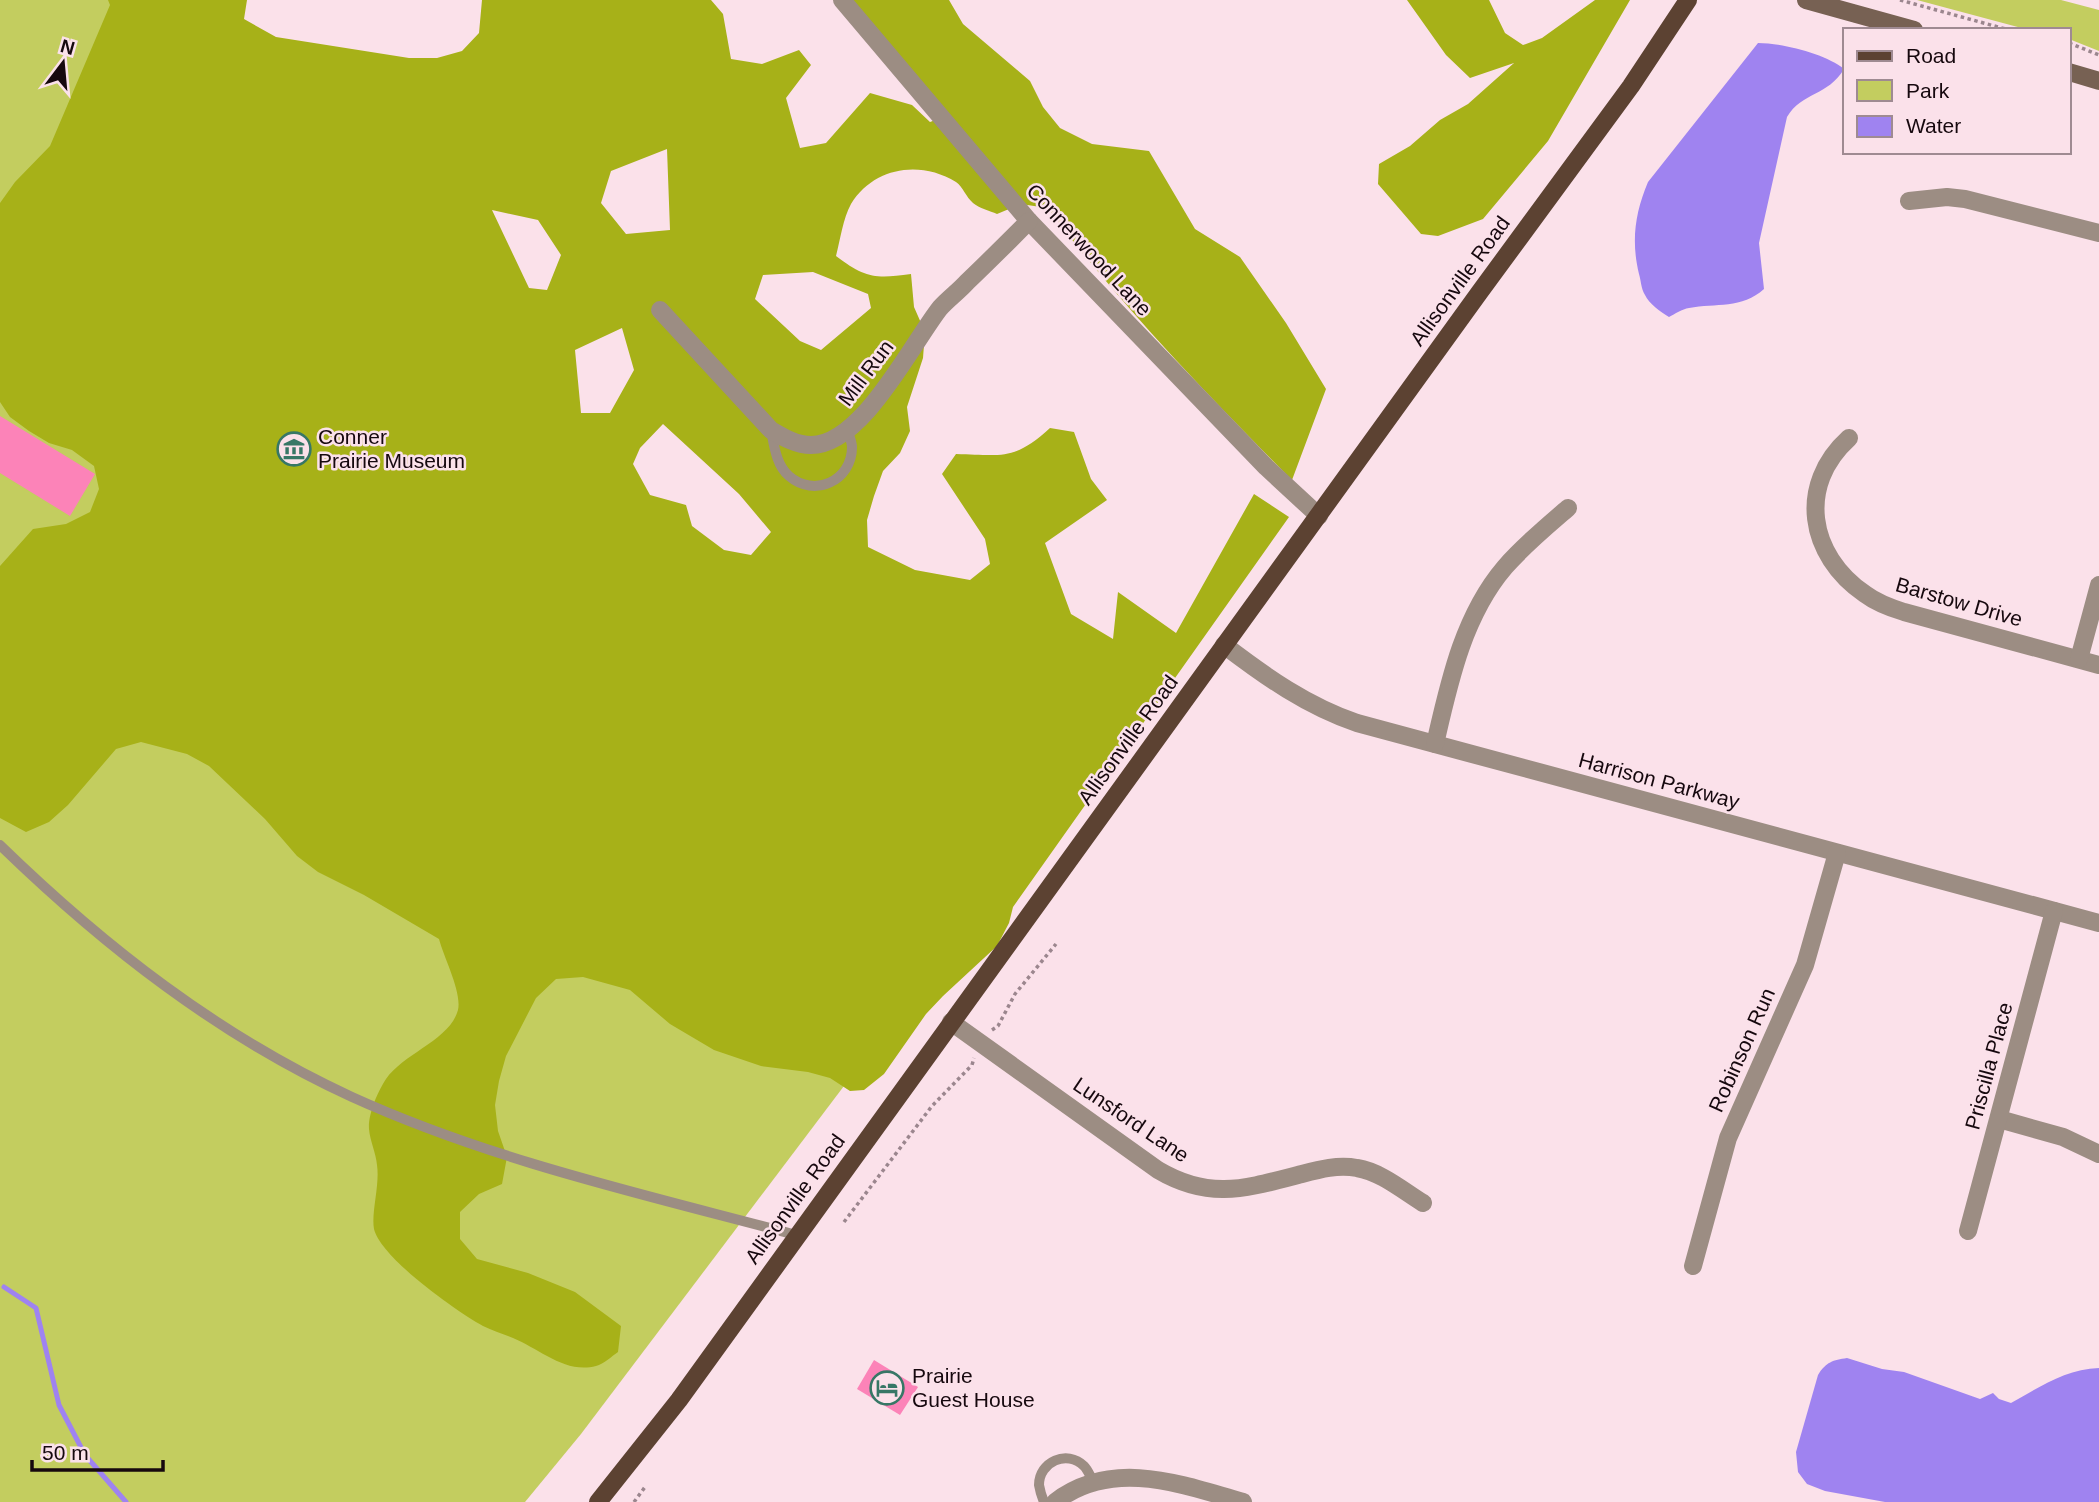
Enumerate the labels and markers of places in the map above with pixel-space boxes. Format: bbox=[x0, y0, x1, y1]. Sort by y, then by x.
place label: Conner Prairie Museum bbox=[318, 425, 465, 472]
museum icon: Conner Prairie Museum bbox=[275, 430, 313, 468]
place label: Prairie Guest House bbox=[912, 1364, 1035, 1411]
hotel icon: Prairie Guest House bbox=[868, 1369, 906, 1407]

